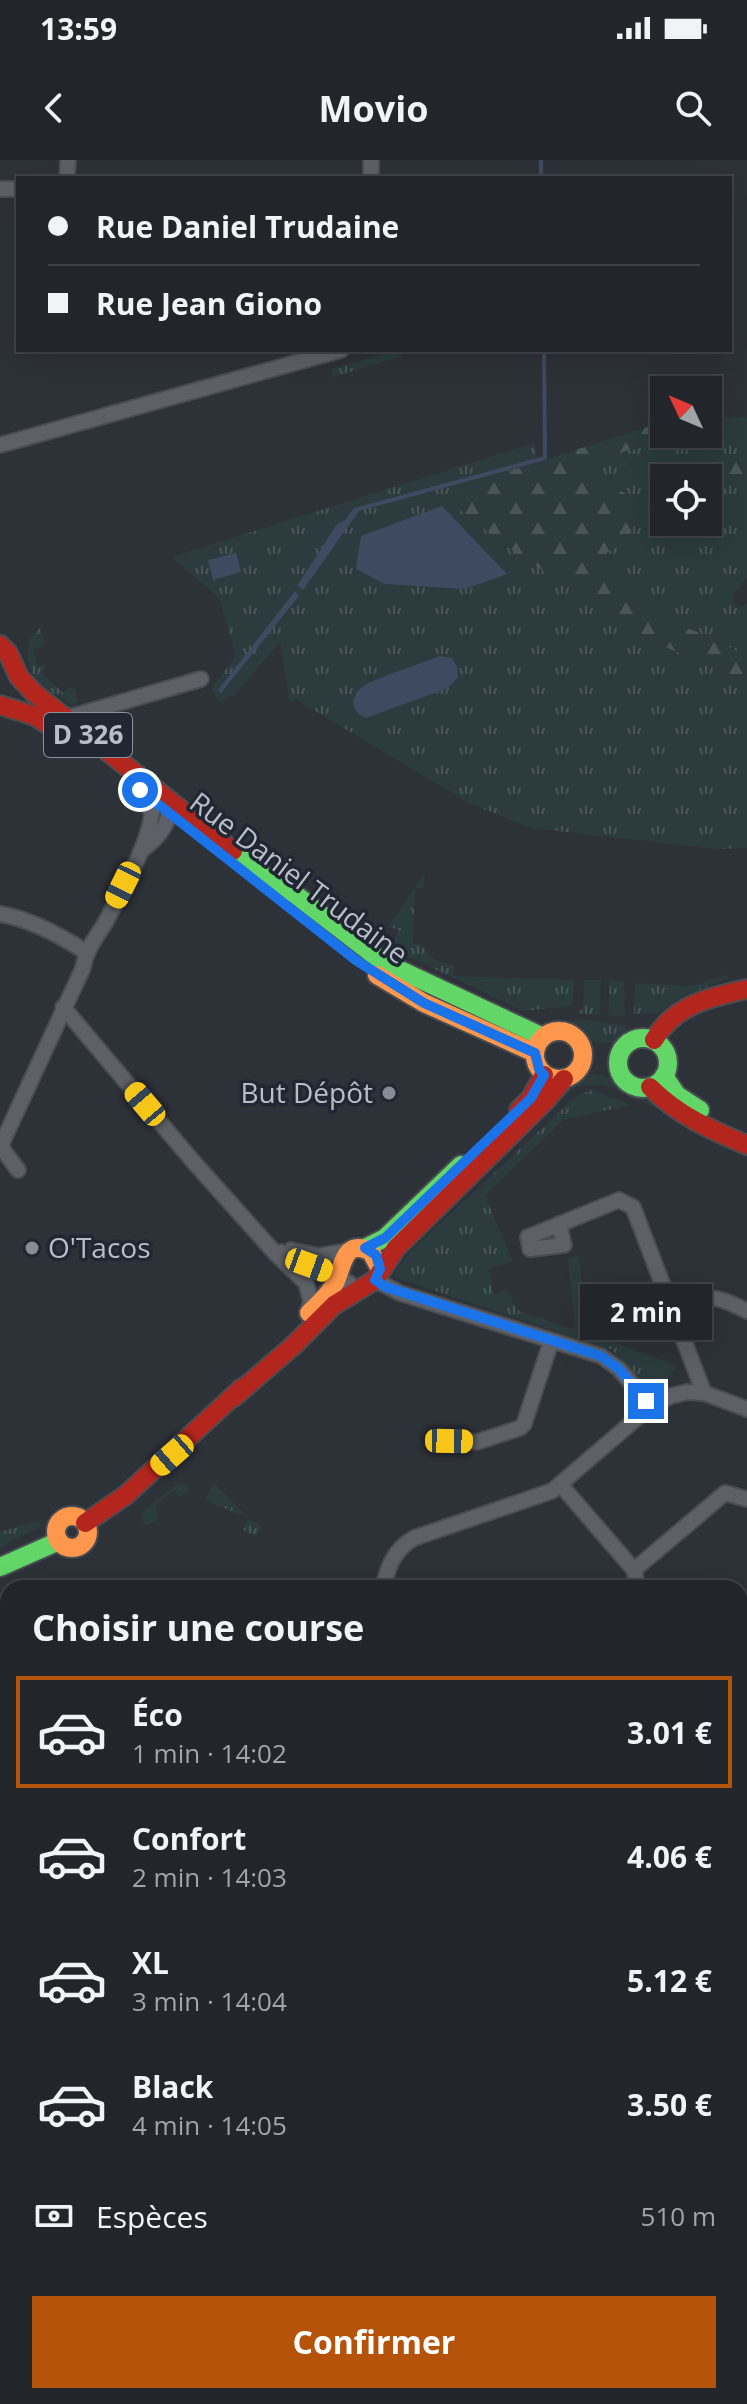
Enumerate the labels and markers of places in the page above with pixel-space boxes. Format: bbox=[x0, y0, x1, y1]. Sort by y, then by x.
place label: But Dépôt bbox=[240, 1073, 373, 1111]
marker: But Dépôt bbox=[380, 1084, 398, 1102]
place label: O'Tacos bbox=[48, 1228, 151, 1266]
marker: O'Tacos bbox=[23, 1239, 41, 1257]

